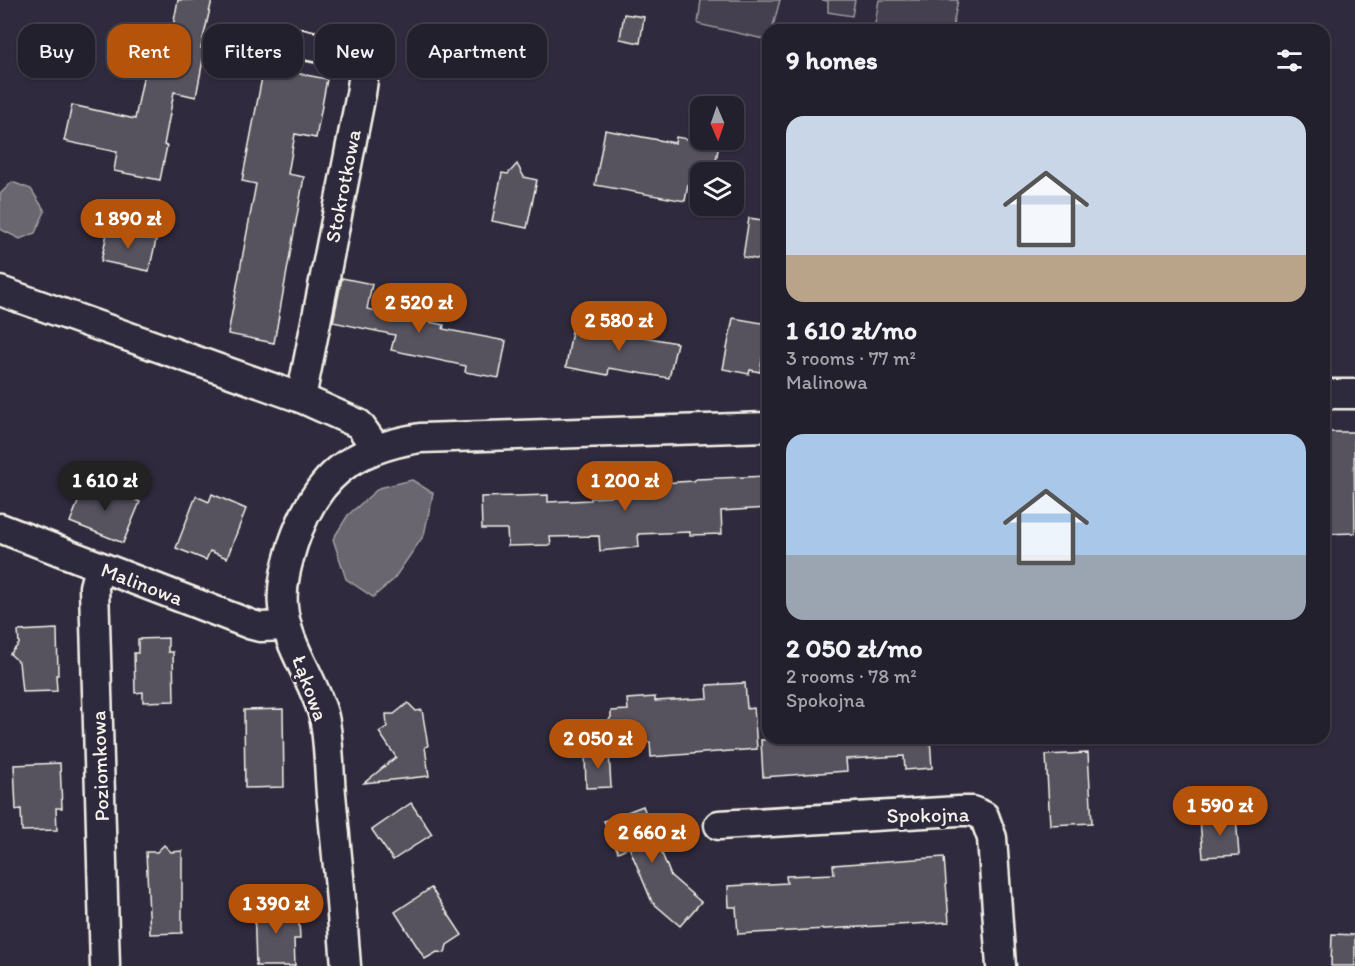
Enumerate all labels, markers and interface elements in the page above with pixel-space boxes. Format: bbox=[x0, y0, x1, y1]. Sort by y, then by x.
chip: Buy bbox=[18, 24, 95, 78]
chip: Rent bbox=[107, 24, 191, 78]
chip: Filters bbox=[203, 24, 303, 78]
chip: New bbox=[315, 24, 395, 78]
chip: Apartment bbox=[407, 24, 547, 78]
text: 9 homes bbox=[786, 44, 878, 76]
icon: filters bbox=[1273, 44, 1306, 77]
north arrow bbox=[690, 96, 744, 150]
map controls bbox=[690, 96, 744, 216]
street label: Stokrotkowa bbox=[319, 127, 366, 245]
icon: home bbox=[992, 155, 1100, 263]
button: layers bbox=[690, 162, 744, 216]
pin: 1 890 zł bbox=[66, 199, 190, 250]
text: 1 890 zł bbox=[94, 206, 162, 230]
pin: 2 520 zł bbox=[357, 283, 481, 334]
text: 2 520 zł bbox=[385, 290, 453, 314]
pin: 2 580 zł bbox=[557, 301, 681, 352]
text: 2 580 zł bbox=[585, 308, 653, 332]
text: 1 610 zł/mo bbox=[786, 314, 917, 346]
text: 3 rooms · 77 m² bbox=[786, 346, 916, 370]
text: Malinowa bbox=[786, 370, 868, 394]
pin: 1 610 zł bbox=[43, 461, 167, 512]
pin: 1 200 zł bbox=[563, 461, 687, 512]
text: 1 610 zł bbox=[72, 468, 138, 492]
text: 1 200 zł bbox=[591, 468, 659, 492]
icon: home bbox=[992, 473, 1100, 581]
street label: Malinowa bbox=[98, 556, 187, 611]
text: 2 050 zł/mo bbox=[786, 632, 923, 664]
street label: Łąkowa bbox=[287, 652, 334, 724]
text: 2 rooms · 78 m² bbox=[786, 664, 917, 688]
text: Spokojna bbox=[786, 688, 865, 712]
street label: Poziomkowa bbox=[85, 710, 114, 822]
pin: 2 050 zł bbox=[536, 719, 660, 770]
text: 2 050 zł bbox=[563, 726, 633, 750]
pin: 1 590 zł bbox=[1158, 786, 1282, 837]
text: 1 590 zł bbox=[1187, 793, 1253, 817]
street label: Spokojna bbox=[886, 801, 970, 828]
pin: 2 660 zł bbox=[590, 813, 714, 864]
text: 2 660 zł bbox=[618, 820, 686, 844]
pin: 1 390 zł bbox=[214, 884, 338, 935]
text: 1 390 zł bbox=[243, 891, 309, 915]

